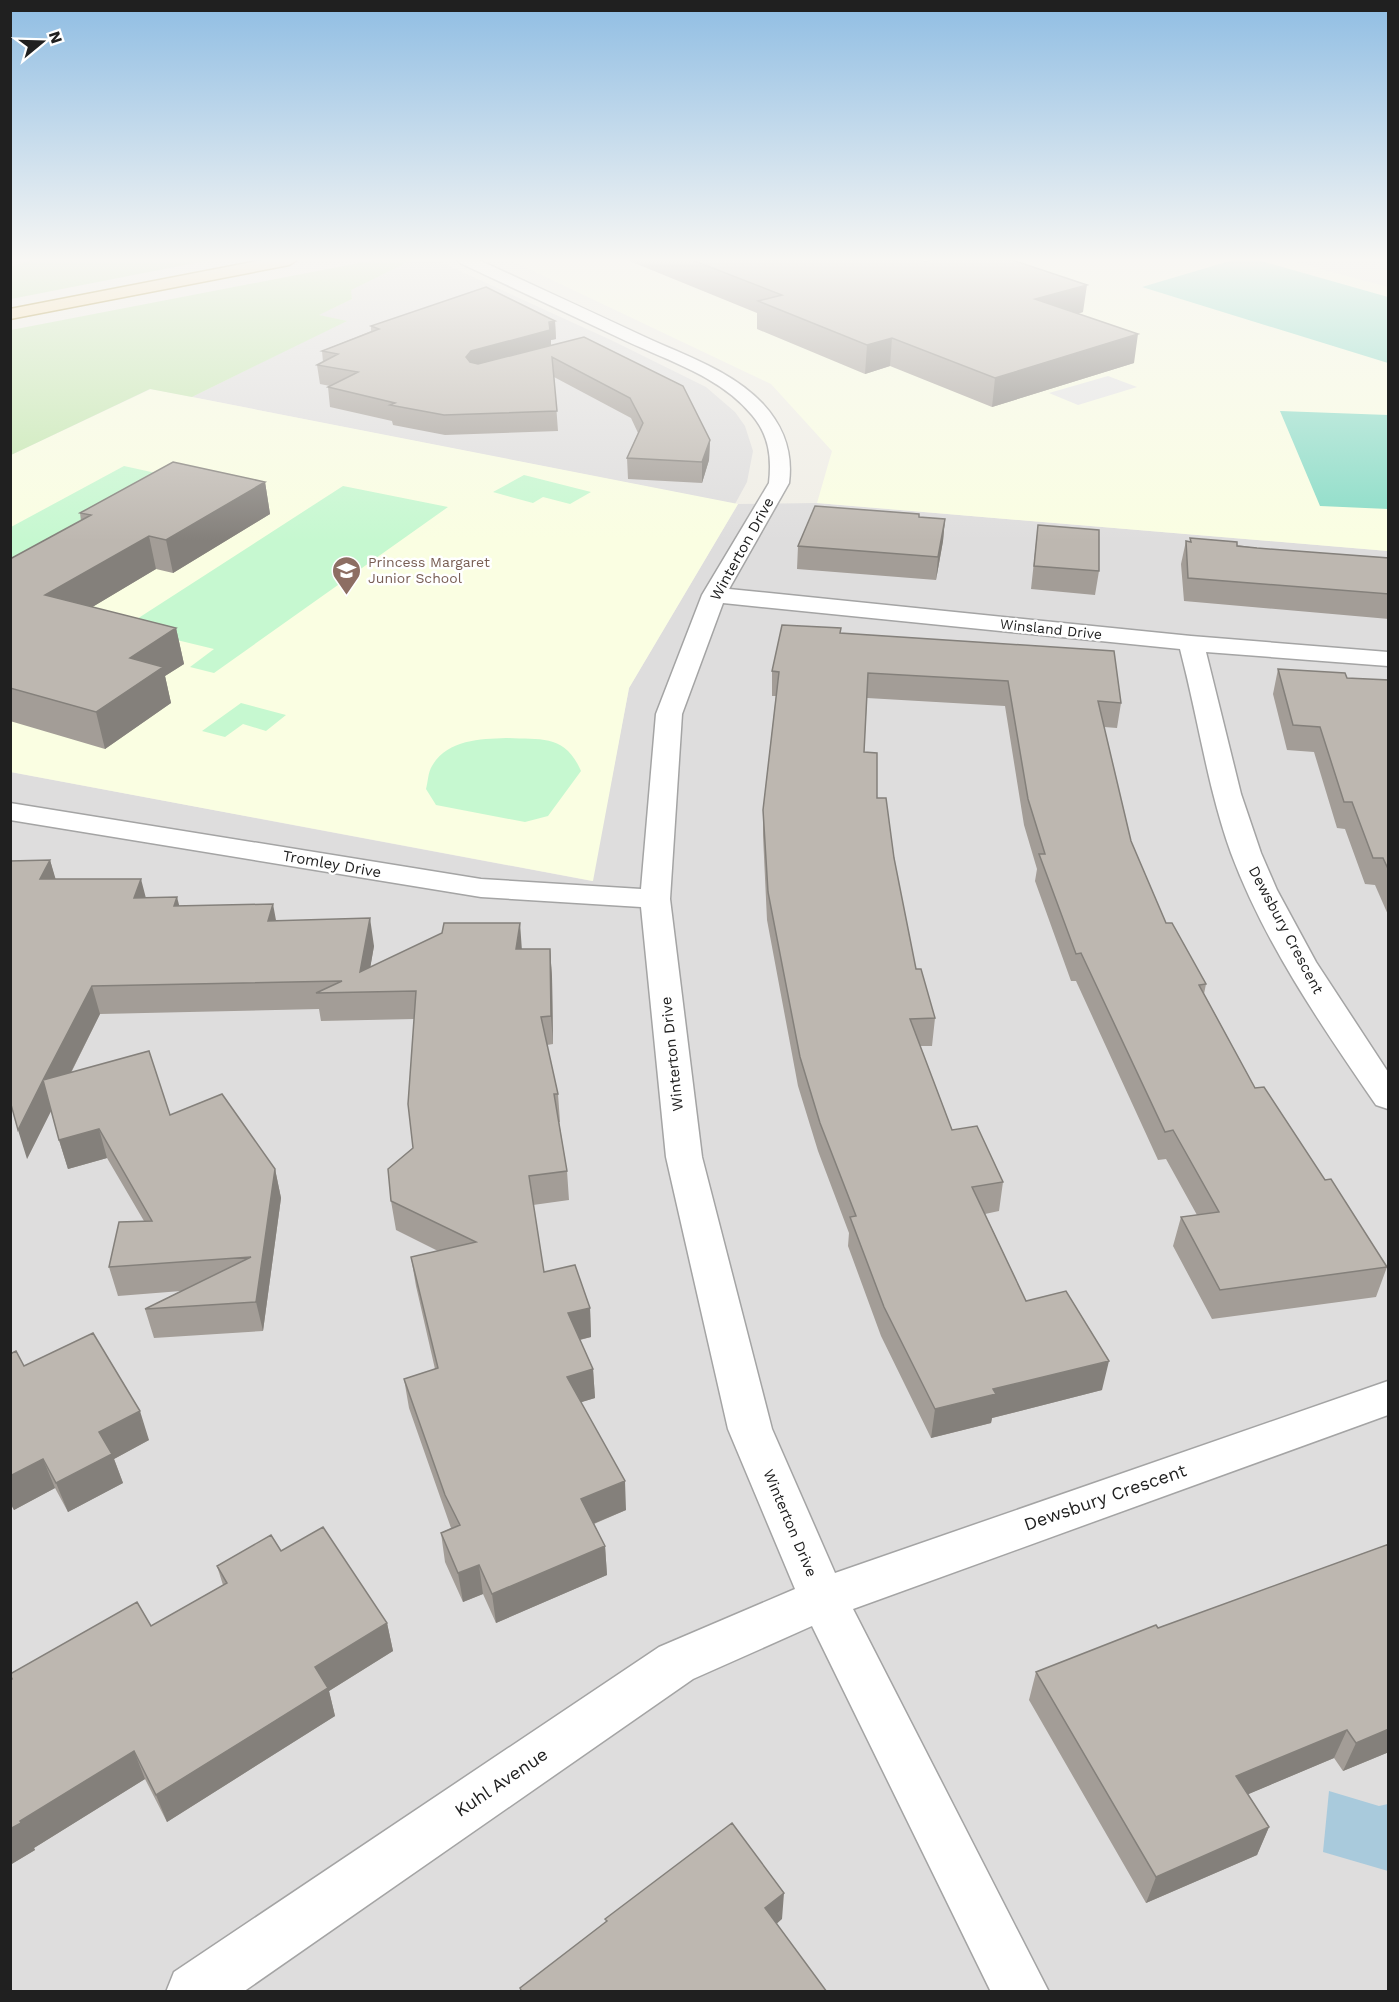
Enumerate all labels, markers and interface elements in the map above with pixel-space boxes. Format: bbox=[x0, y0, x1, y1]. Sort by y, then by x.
north arrow bbox=[12, 12, 72, 72]
text: N bbox=[45, 29, 67, 46]
street label: Winterton Drive bbox=[706, 494, 778, 604]
school or university icon: Princess Margaret Junior School bbox=[331, 554, 363, 596]
place label: Princess Margaret Junior School bbox=[368, 554, 490, 586]
street label: Winsland Drive bbox=[999, 616, 1103, 642]
street label: Tromley Drive bbox=[281, 846, 383, 882]
street label: Dewsbury Crescent bbox=[1245, 863, 1328, 998]
street label: Winterton Drive bbox=[657, 996, 687, 1112]
street label: Dewsbury Crescent bbox=[1021, 1459, 1189, 1535]
street label: Winterton Drive bbox=[759, 1466, 821, 1580]
street label: Kuhl Avenue bbox=[451, 1743, 551, 1821]

